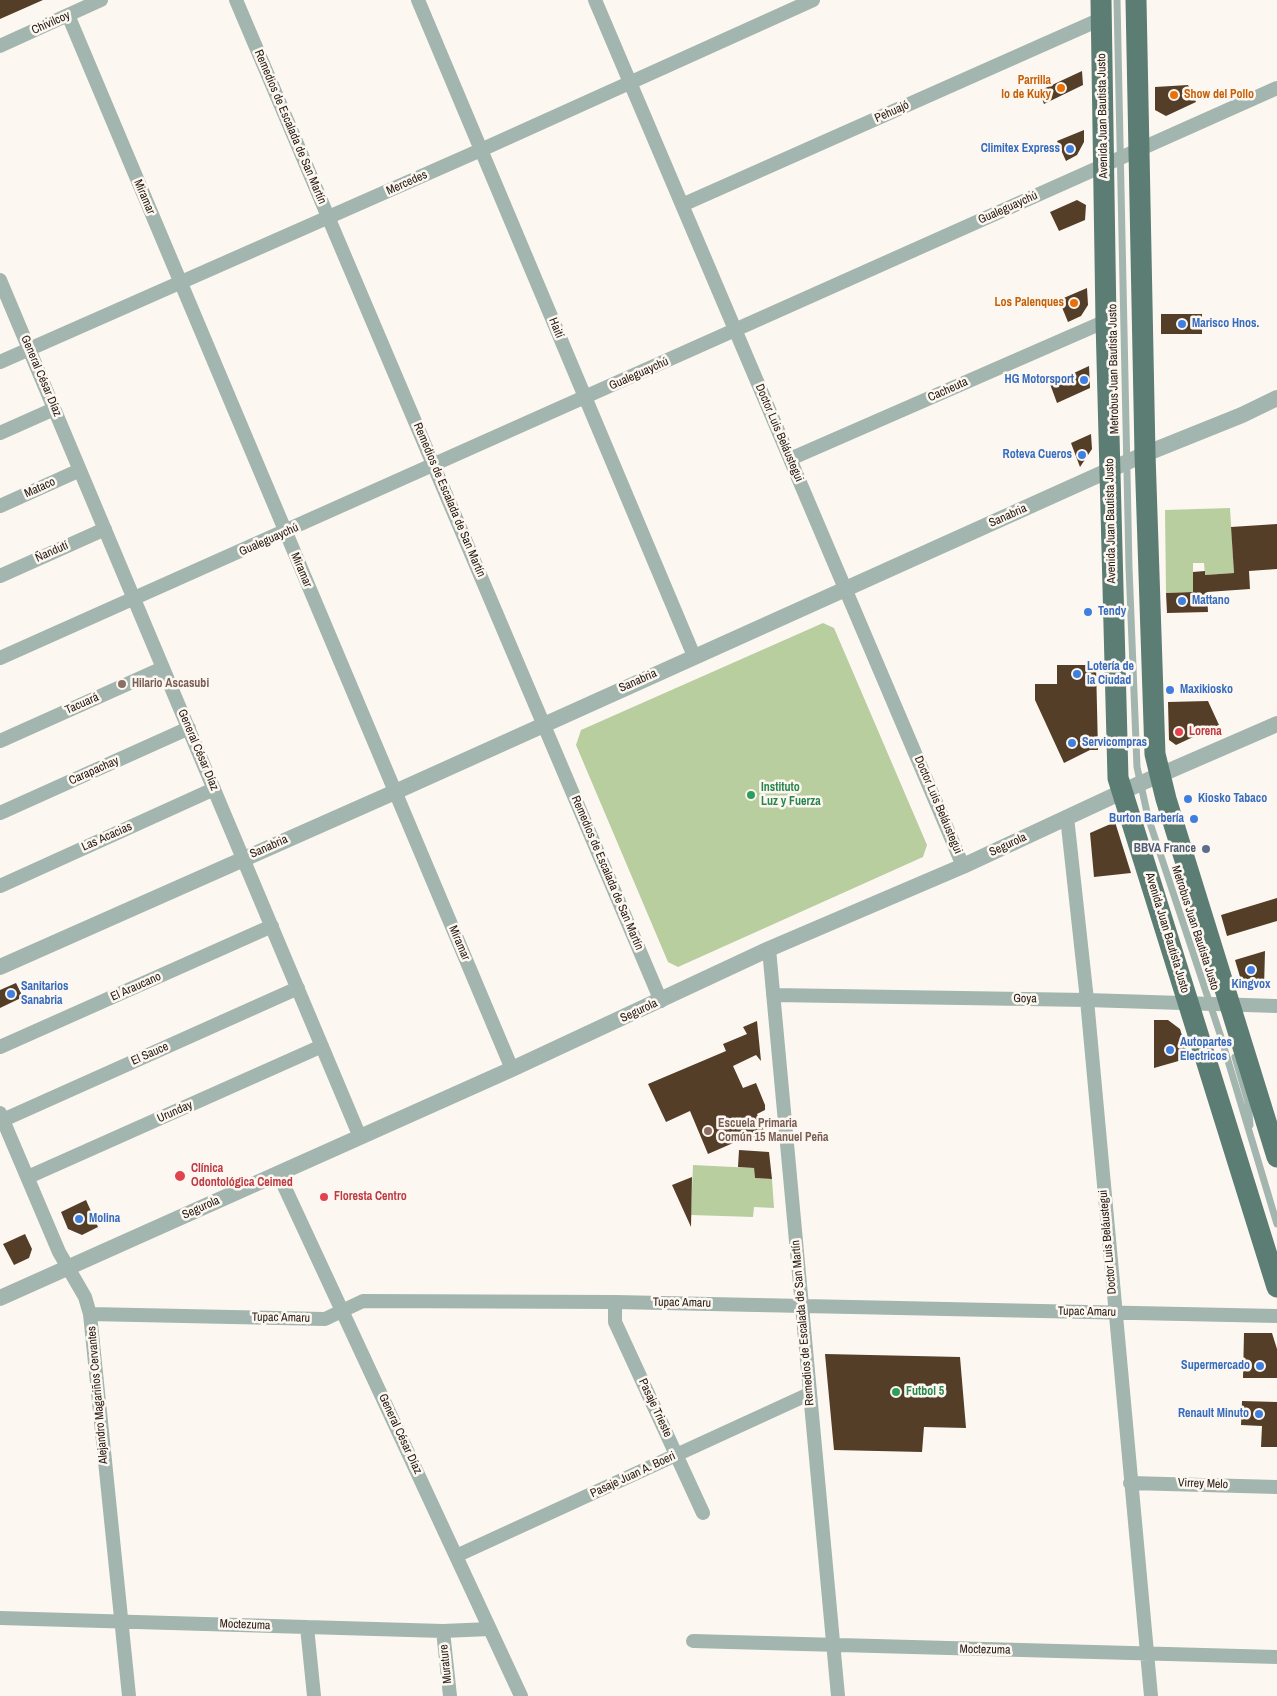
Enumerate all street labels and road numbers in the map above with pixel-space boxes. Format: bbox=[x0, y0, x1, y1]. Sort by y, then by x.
street label: Chivilcoy bbox=[30, 8, 72, 38]
street label: Remedios de Escalada de San Martín bbox=[251, 48, 329, 206]
street label: Avenida Juan Bautista Justo bbox=[1095, 53, 1111, 179]
street label: Pehuajó bbox=[873, 98, 911, 126]
street label: Mercedes bbox=[384, 168, 430, 198]
street label: Miramar bbox=[130, 177, 158, 217]
street label: Gualeguaychú bbox=[976, 189, 1040, 227]
street label: Metrobus Juan Bautista Justo bbox=[1106, 304, 1122, 434]
street label: Haití bbox=[545, 316, 567, 340]
street label: General César Díaz bbox=[17, 333, 65, 419]
street label: Gualeguaychú bbox=[607, 355, 671, 393]
street label: Cacheuta bbox=[926, 375, 970, 405]
street label: Doctor Luis Beláustegui bbox=[752, 382, 806, 484]
street label: Remedios de Escalada de San Martín bbox=[410, 421, 488, 579]
street label: Avenida Juan Bautista Justo bbox=[1103, 458, 1119, 584]
street label: Mataco bbox=[22, 475, 58, 501]
street label: Sanabria bbox=[987, 501, 1029, 531]
street label: Gualeguaychú bbox=[237, 521, 301, 559]
street label: Ñandutí bbox=[33, 538, 71, 566]
street label: Miramar bbox=[287, 550, 315, 590]
street label: Sanabria bbox=[617, 666, 659, 696]
street label: Tacuará bbox=[63, 690, 101, 718]
street label: General César Díaz bbox=[174, 707, 222, 793]
street label: Carapachay bbox=[67, 754, 121, 788]
street label: Doctor Luis Beláustegui bbox=[911, 754, 965, 856]
street label: Remedios de Escalada de San Martín bbox=[568, 794, 646, 952]
street label: Las Acacias bbox=[80, 820, 134, 854]
street label: Segurola bbox=[987, 830, 1029, 860]
street label: Sanabria bbox=[248, 832, 290, 862]
street label: Metrobus Juan Bautista Justo bbox=[1168, 864, 1222, 992]
street label: Avenida Juan Bautista Justo bbox=[1142, 871, 1192, 995]
street label: Miramar bbox=[445, 923, 473, 963]
street label: El Araucano bbox=[109, 970, 163, 1004]
street label: Goya bbox=[1013, 992, 1037, 1006]
street label: Segurola bbox=[618, 996, 660, 1026]
street label: El Sauce bbox=[129, 1039, 171, 1069]
street label: Urunday bbox=[155, 1098, 195, 1126]
street label: Doctor Luis Beláustegui bbox=[1096, 1189, 1120, 1295]
street label: Segurola bbox=[180, 1193, 222, 1223]
street label: Remedios de Escalada de San Martín bbox=[789, 1240, 817, 1406]
street label: Tupac Amaru bbox=[653, 1295, 711, 1311]
street label: Tupac Amaru bbox=[1058, 1304, 1116, 1320]
street label: Tupac Amaru bbox=[252, 1310, 310, 1326]
street label: Alejandro Magariños Cervantes bbox=[85, 1325, 111, 1465]
street label: Pasaje Trieste bbox=[635, 1376, 675, 1440]
street label: General César Díaz bbox=[375, 1392, 425, 1476]
street label: Pasaje Juan A. Boeri bbox=[588, 1449, 678, 1501]
street label: Virrey Melo bbox=[1178, 1476, 1228, 1492]
street label: Moctezuma bbox=[219, 1617, 271, 1633]
street label: Moctezuma bbox=[959, 1642, 1011, 1658]
street label: Murature bbox=[437, 1644, 455, 1684]

